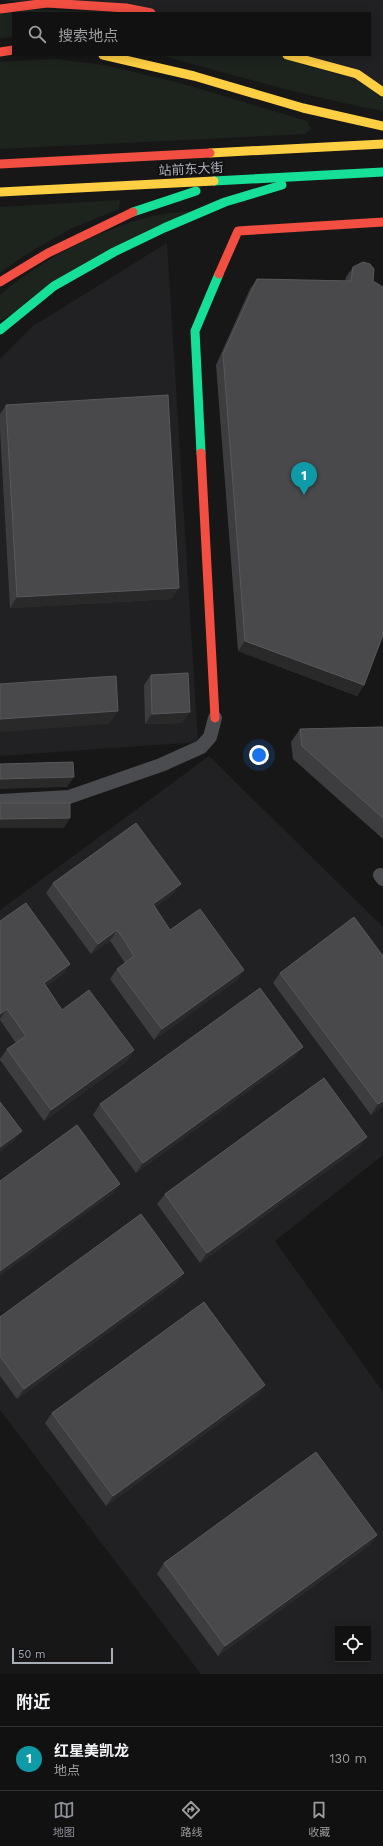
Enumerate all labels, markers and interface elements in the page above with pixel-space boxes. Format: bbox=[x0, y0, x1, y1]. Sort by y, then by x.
search box bbox=[12, 12, 371, 56]
icon: search bbox=[26, 23, 48, 45]
text: 搜索地点 bbox=[58, 27, 118, 45]
street label: 站前东大街 bbox=[158, 160, 224, 178]
pin: 1 bbox=[291, 462, 317, 495]
your location bbox=[249, 745, 269, 765]
map controls bbox=[335, 1626, 371, 1662]
button: locate bbox=[335, 1626, 371, 1662]
scale bar bbox=[12, 1646, 113, 1665]
text: 50 m bbox=[18, 1648, 45, 1661]
text: 附近 bbox=[16, 1692, 50, 1712]
text: 红星美凯龙 bbox=[54, 1742, 129, 1760]
text: 1 bbox=[26, 1751, 32, 1766]
text: 130 m bbox=[329, 1751, 367, 1766]
text: 地点 bbox=[54, 1763, 80, 1778]
tab: 地图 bbox=[53, 1799, 75, 1839]
tab: 路线 bbox=[180, 1799, 202, 1839]
tab: 收藏 bbox=[308, 1799, 330, 1839]

